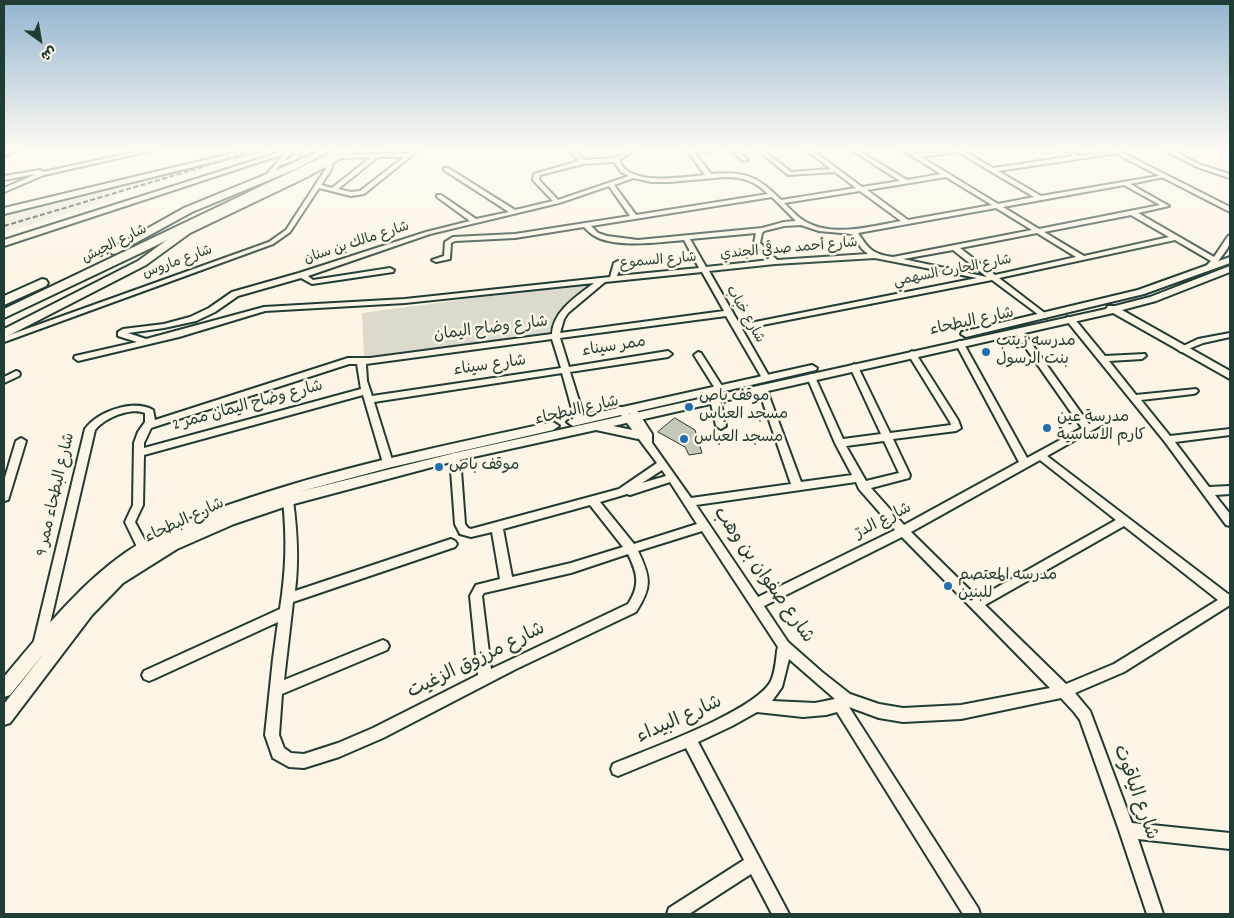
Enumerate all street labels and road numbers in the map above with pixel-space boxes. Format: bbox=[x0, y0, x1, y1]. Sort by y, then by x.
street label: شارع مالك بن سنان bbox=[302, 219, 412, 269]
street label: شارع الجيش bbox=[80, 222, 150, 268]
street label: شارع أحمد صدقي الجندي bbox=[720, 236, 858, 264]
street label: شارع ماروس bbox=[141, 243, 215, 283]
street label: شارع السموع bbox=[619, 250, 697, 274]
street label: شارع الحارث السهمي bbox=[893, 252, 1013, 292]
street label: شارع خباب bbox=[721, 283, 767, 347]
street label: شارع البطحاء bbox=[928, 305, 1016, 341]
street label: شارع وضاح اليمان bbox=[433, 313, 549, 347]
street label: ممر سيناء bbox=[581, 333, 647, 363]
street label: شارع سيناء bbox=[452, 352, 528, 382]
street label: شارع وضاح اليمان ممر 2 bbox=[171, 378, 325, 436]
street label: شارع البطحاء bbox=[533, 393, 621, 431]
street label: شارع البطحاء ممر 9 bbox=[33, 431, 81, 559]
street label: شارع البطحاء bbox=[142, 495, 228, 549]
street label: شارع الدرّ bbox=[852, 500, 916, 544]
street label: شارع صفوان بن وهب bbox=[706, 503, 818, 649]
street label: شارع مرزوق الزغيت bbox=[404, 619, 550, 705]
street label: شارع البيداء bbox=[634, 692, 726, 750]
street label: شارع الياقوت bbox=[1106, 742, 1162, 844]

